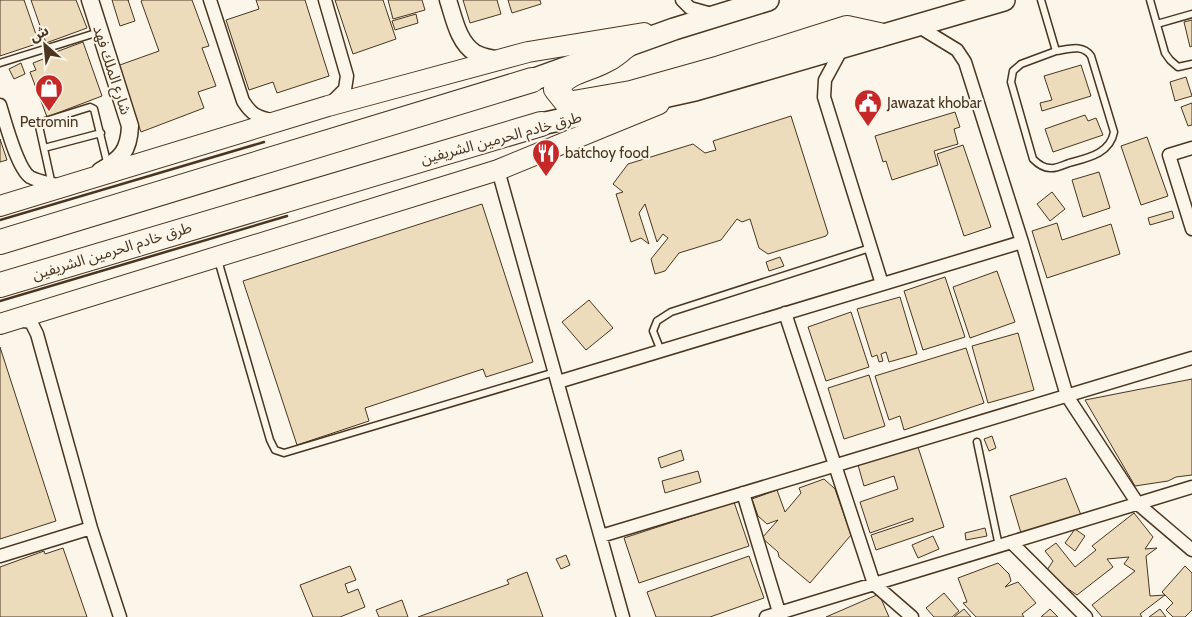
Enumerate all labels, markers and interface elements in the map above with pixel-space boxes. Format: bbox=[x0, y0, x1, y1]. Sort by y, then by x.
north arrow bbox=[20, 20, 70, 70]
text: ش bbox=[26, 21, 52, 46]
street label: شارع الملك فهد bbox=[86, 23, 135, 118]
shop icon: Petromin bbox=[34, 73, 64, 112]
public building icon: Jawazat khobar bbox=[853, 88, 883, 127]
place label: Jawazat khobar bbox=[886, 94, 982, 112]
street label: طرق خادم الحرمين الشريفين bbox=[419, 108, 584, 170]
place label: Petromin bbox=[20, 113, 78, 131]
restaurant icon: batchoy food bbox=[531, 138, 561, 177]
place label: batchoy food bbox=[565, 144, 649, 162]
street label: طرق خادم الحرمين الشريفين bbox=[30, 218, 195, 286]

